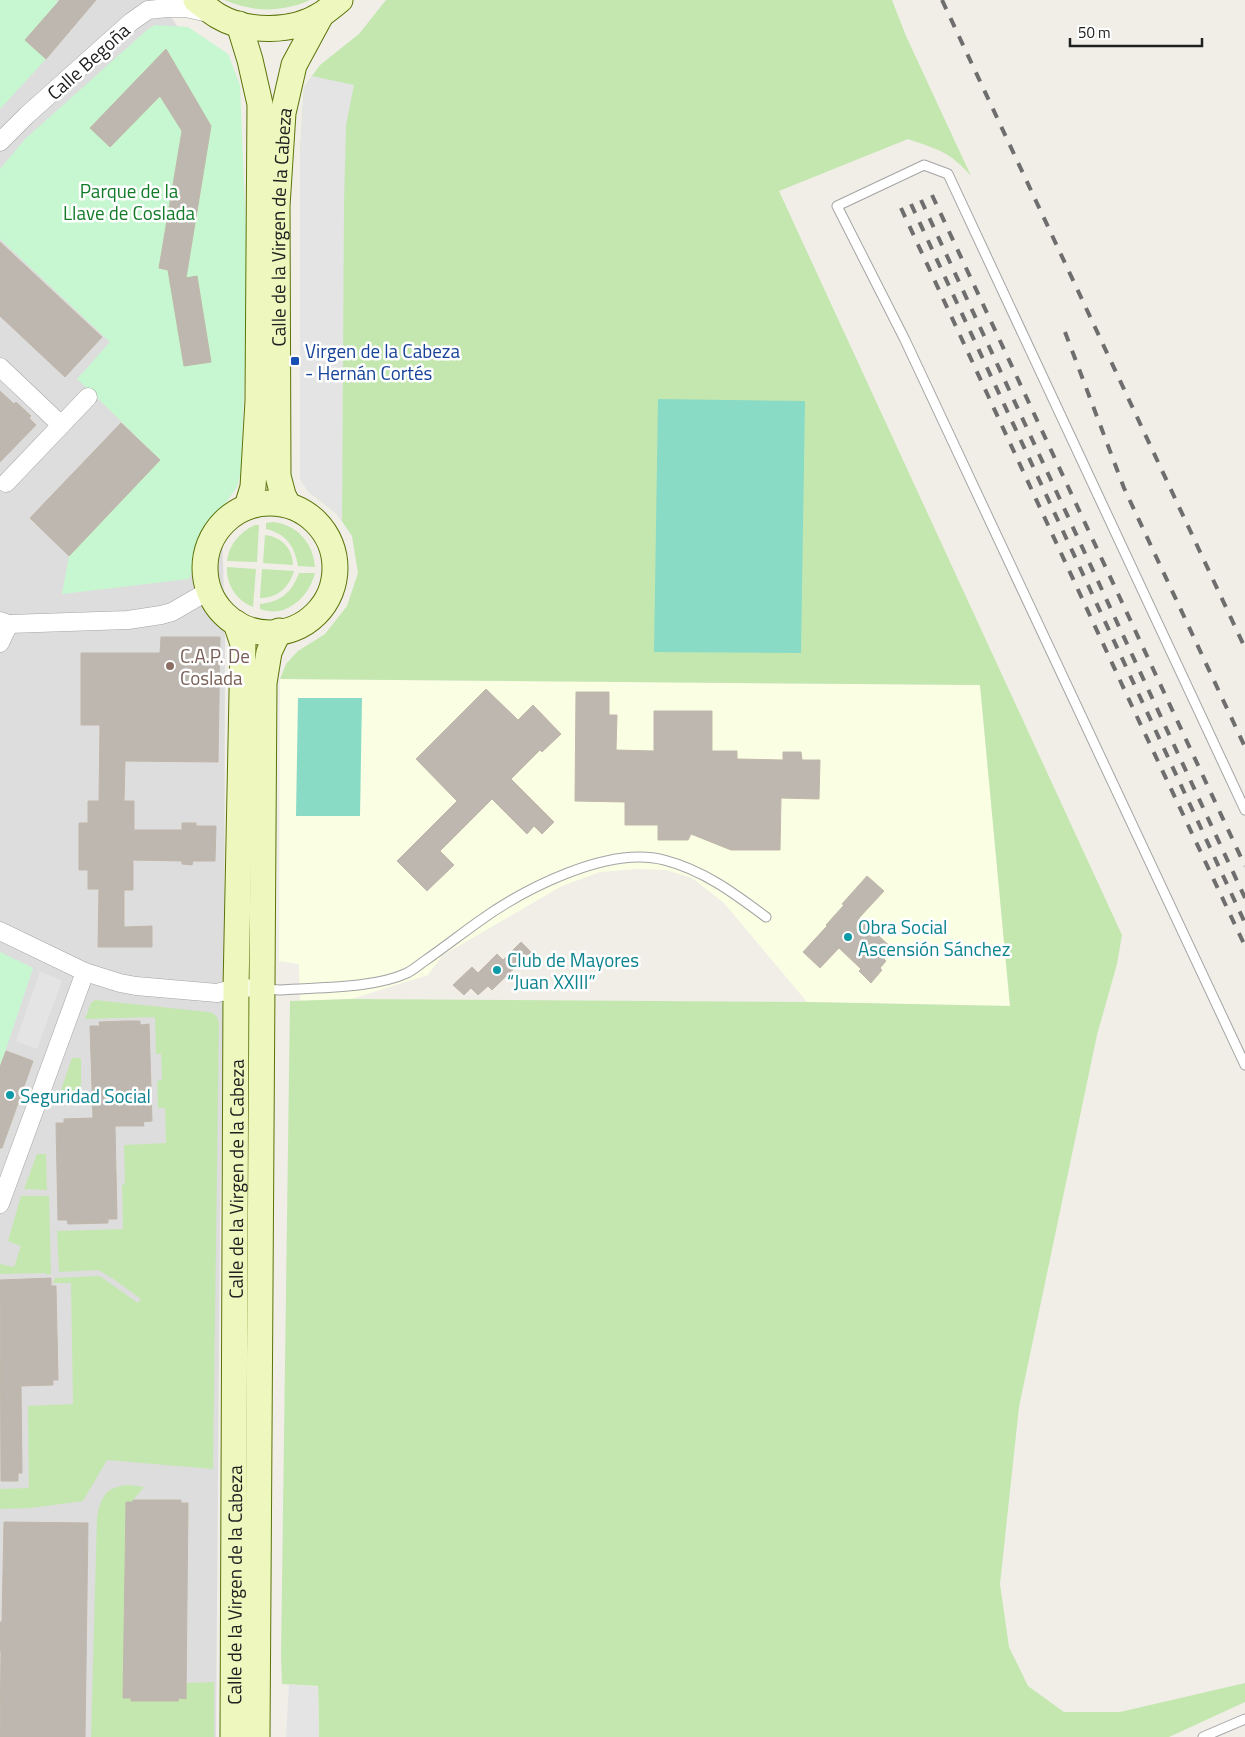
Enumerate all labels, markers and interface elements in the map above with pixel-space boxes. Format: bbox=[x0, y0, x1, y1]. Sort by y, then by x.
street label: Calle Begoña bbox=[40, 15, 136, 106]
scale bar bbox=[1070, 15, 1202, 47]
text: 50 m bbox=[1078, 21, 1111, 44]
street label: Calle de la Virgen de la Cabeza bbox=[262, 104, 299, 347]
park label: Parque de la Llave de Coslada bbox=[63, 176, 195, 227]
place label: Virgen de la Cabeza - Hernán Cortés bbox=[305, 336, 460, 387]
marker: Virgen de la Cabeza - Hernán Cortés bbox=[289, 355, 301, 367]
place label: C.A.P. De Coslada bbox=[180, 641, 250, 692]
marker: C.A.P. De Coslada bbox=[164, 660, 176, 672]
place label: Obra Social Ascensión Sánchez bbox=[858, 912, 1010, 963]
marker: Obra Social Ascensión Sánchez bbox=[842, 931, 854, 943]
place label: Club de Mayores “Juan XXIII” bbox=[507, 945, 639, 996]
marker: Club de Mayores “Juan XXIII” bbox=[491, 964, 503, 976]
street label: Calle de la Virgen de la Cabeza bbox=[220, 1059, 250, 1299]
place label: Seguridad Social bbox=[20, 1081, 151, 1110]
marker: Seguridad Social bbox=[4, 1089, 16, 1101]
street label: Calle de la Virgen de la Cabeza bbox=[219, 1465, 249, 1705]

